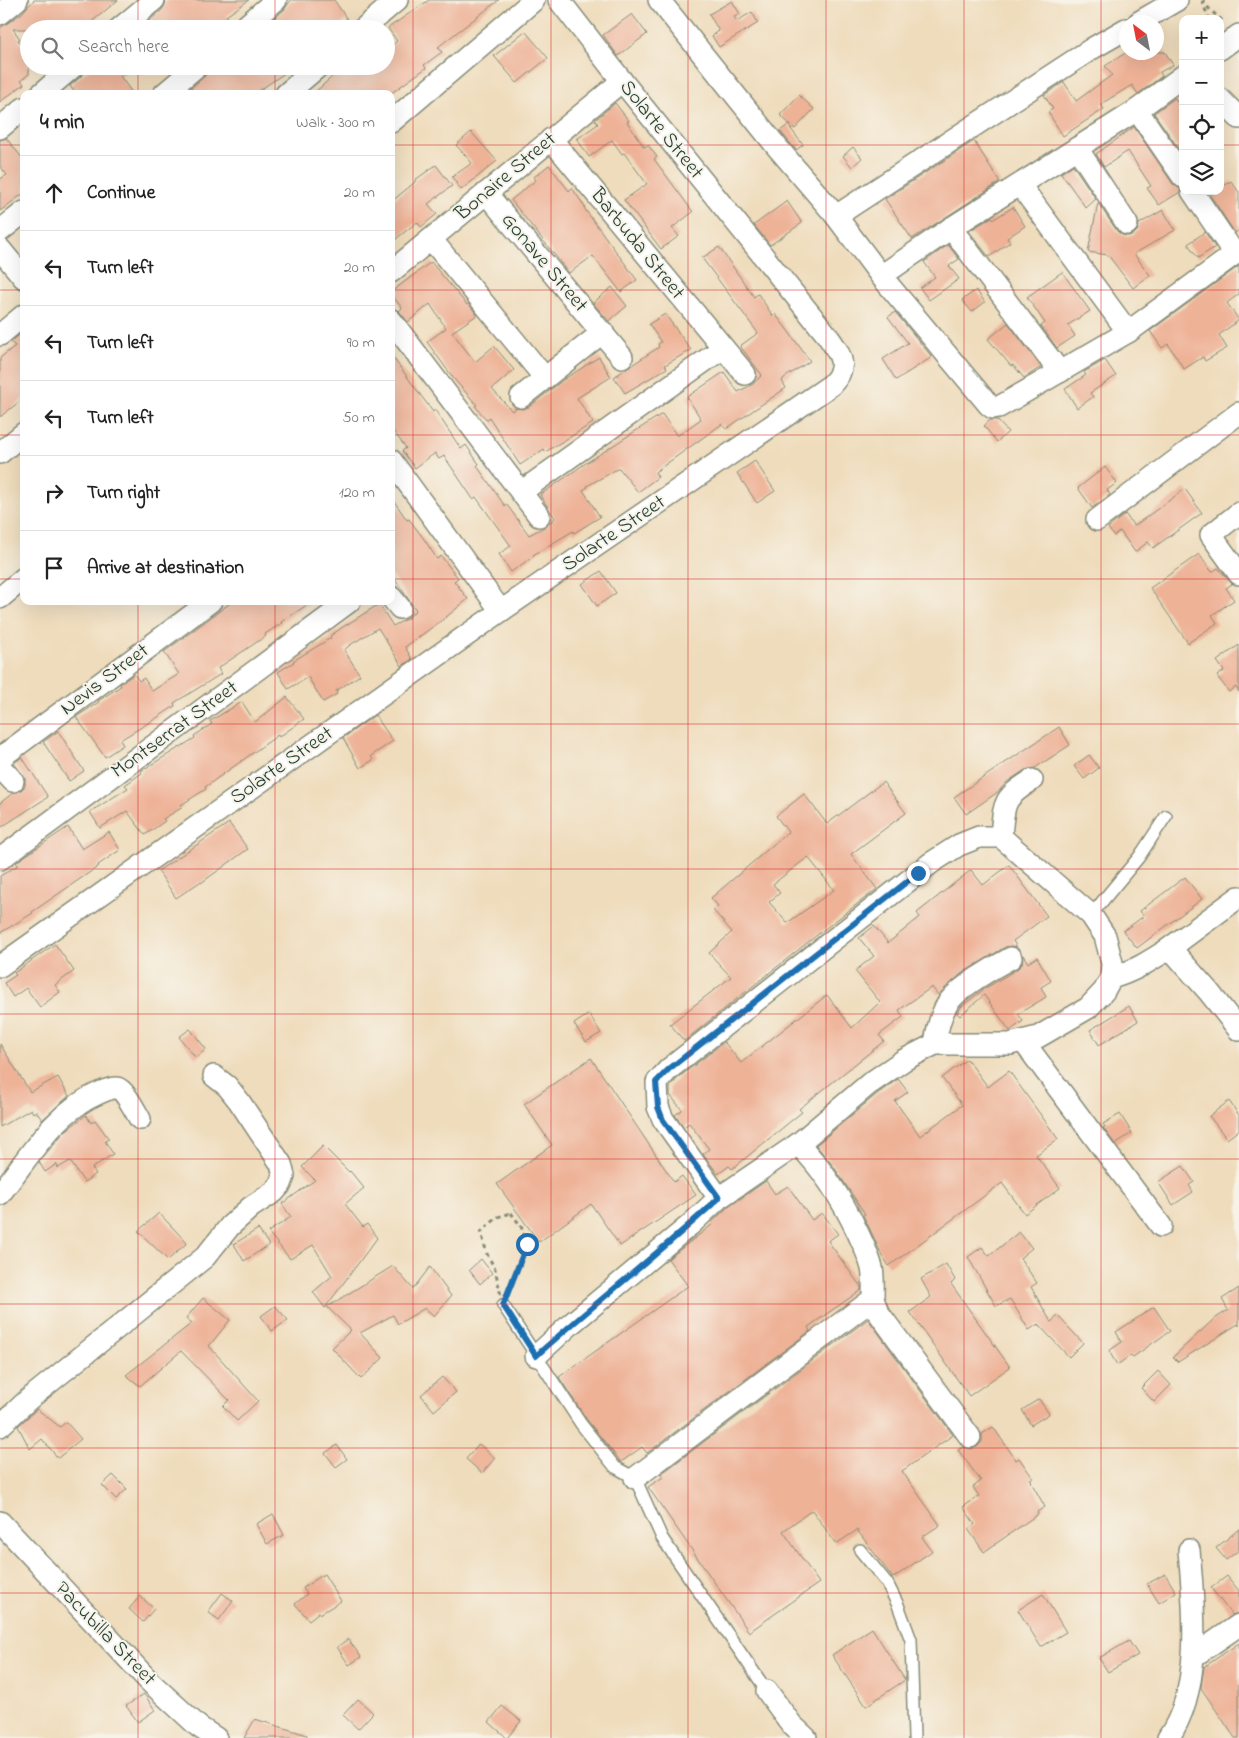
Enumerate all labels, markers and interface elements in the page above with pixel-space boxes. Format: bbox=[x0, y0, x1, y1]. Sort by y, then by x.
north arrow bbox=[1119, 15, 1164, 60]
map controls bbox=[1179, 15, 1224, 195]
button: + bbox=[1179, 15, 1224, 60]
search box bbox=[20, 20, 395, 75]
icon: search bbox=[38, 34, 66, 62]
text: Search here bbox=[78, 34, 169, 61]
button: − bbox=[1179, 60, 1224, 105]
street label: Solarte Street bbox=[612, 74, 710, 186]
button: locate bbox=[1179, 105, 1224, 150]
text: 4 min bbox=[40, 108, 84, 138]
text: Walk · 300 m bbox=[296, 111, 375, 135]
street label: Bonaire Street bbox=[448, 125, 563, 229]
button: layers bbox=[1179, 150, 1224, 195]
icon: ahead bbox=[40, 179, 68, 207]
text: Continue bbox=[87, 180, 155, 207]
text: 20 m bbox=[344, 181, 375, 205]
street label: Barbuda Street bbox=[582, 181, 692, 306]
street label: Gonave Street bbox=[493, 207, 595, 319]
icon: left bbox=[40, 254, 68, 282]
text: Turn left bbox=[87, 255, 154, 282]
text: 20 m bbox=[344, 256, 375, 280]
icon: left bbox=[40, 329, 68, 357]
text: Turn left bbox=[87, 330, 154, 357]
text: 90 m bbox=[347, 331, 375, 355]
icon: left bbox=[40, 404, 68, 432]
text: Turn left bbox=[87, 405, 154, 432]
text: 50 m bbox=[343, 406, 375, 430]
icon: right bbox=[40, 479, 68, 507]
text: Turn right bbox=[87, 480, 160, 507]
text: 120 m bbox=[339, 481, 375, 505]
street label: Solarte Street bbox=[556, 488, 672, 580]
icon: arrive bbox=[40, 554, 68, 582]
text: Arrive at destination bbox=[87, 555, 244, 582]
street label: Nevis Street bbox=[54, 637, 156, 723]
street label: Montserrat Street bbox=[105, 674, 245, 786]
street label: Solarte Street bbox=[224, 719, 340, 813]
route end bbox=[907, 862, 930, 885]
route start bbox=[516, 1233, 539, 1256]
street label: Pacubilla Street bbox=[47, 1575, 163, 1693]

